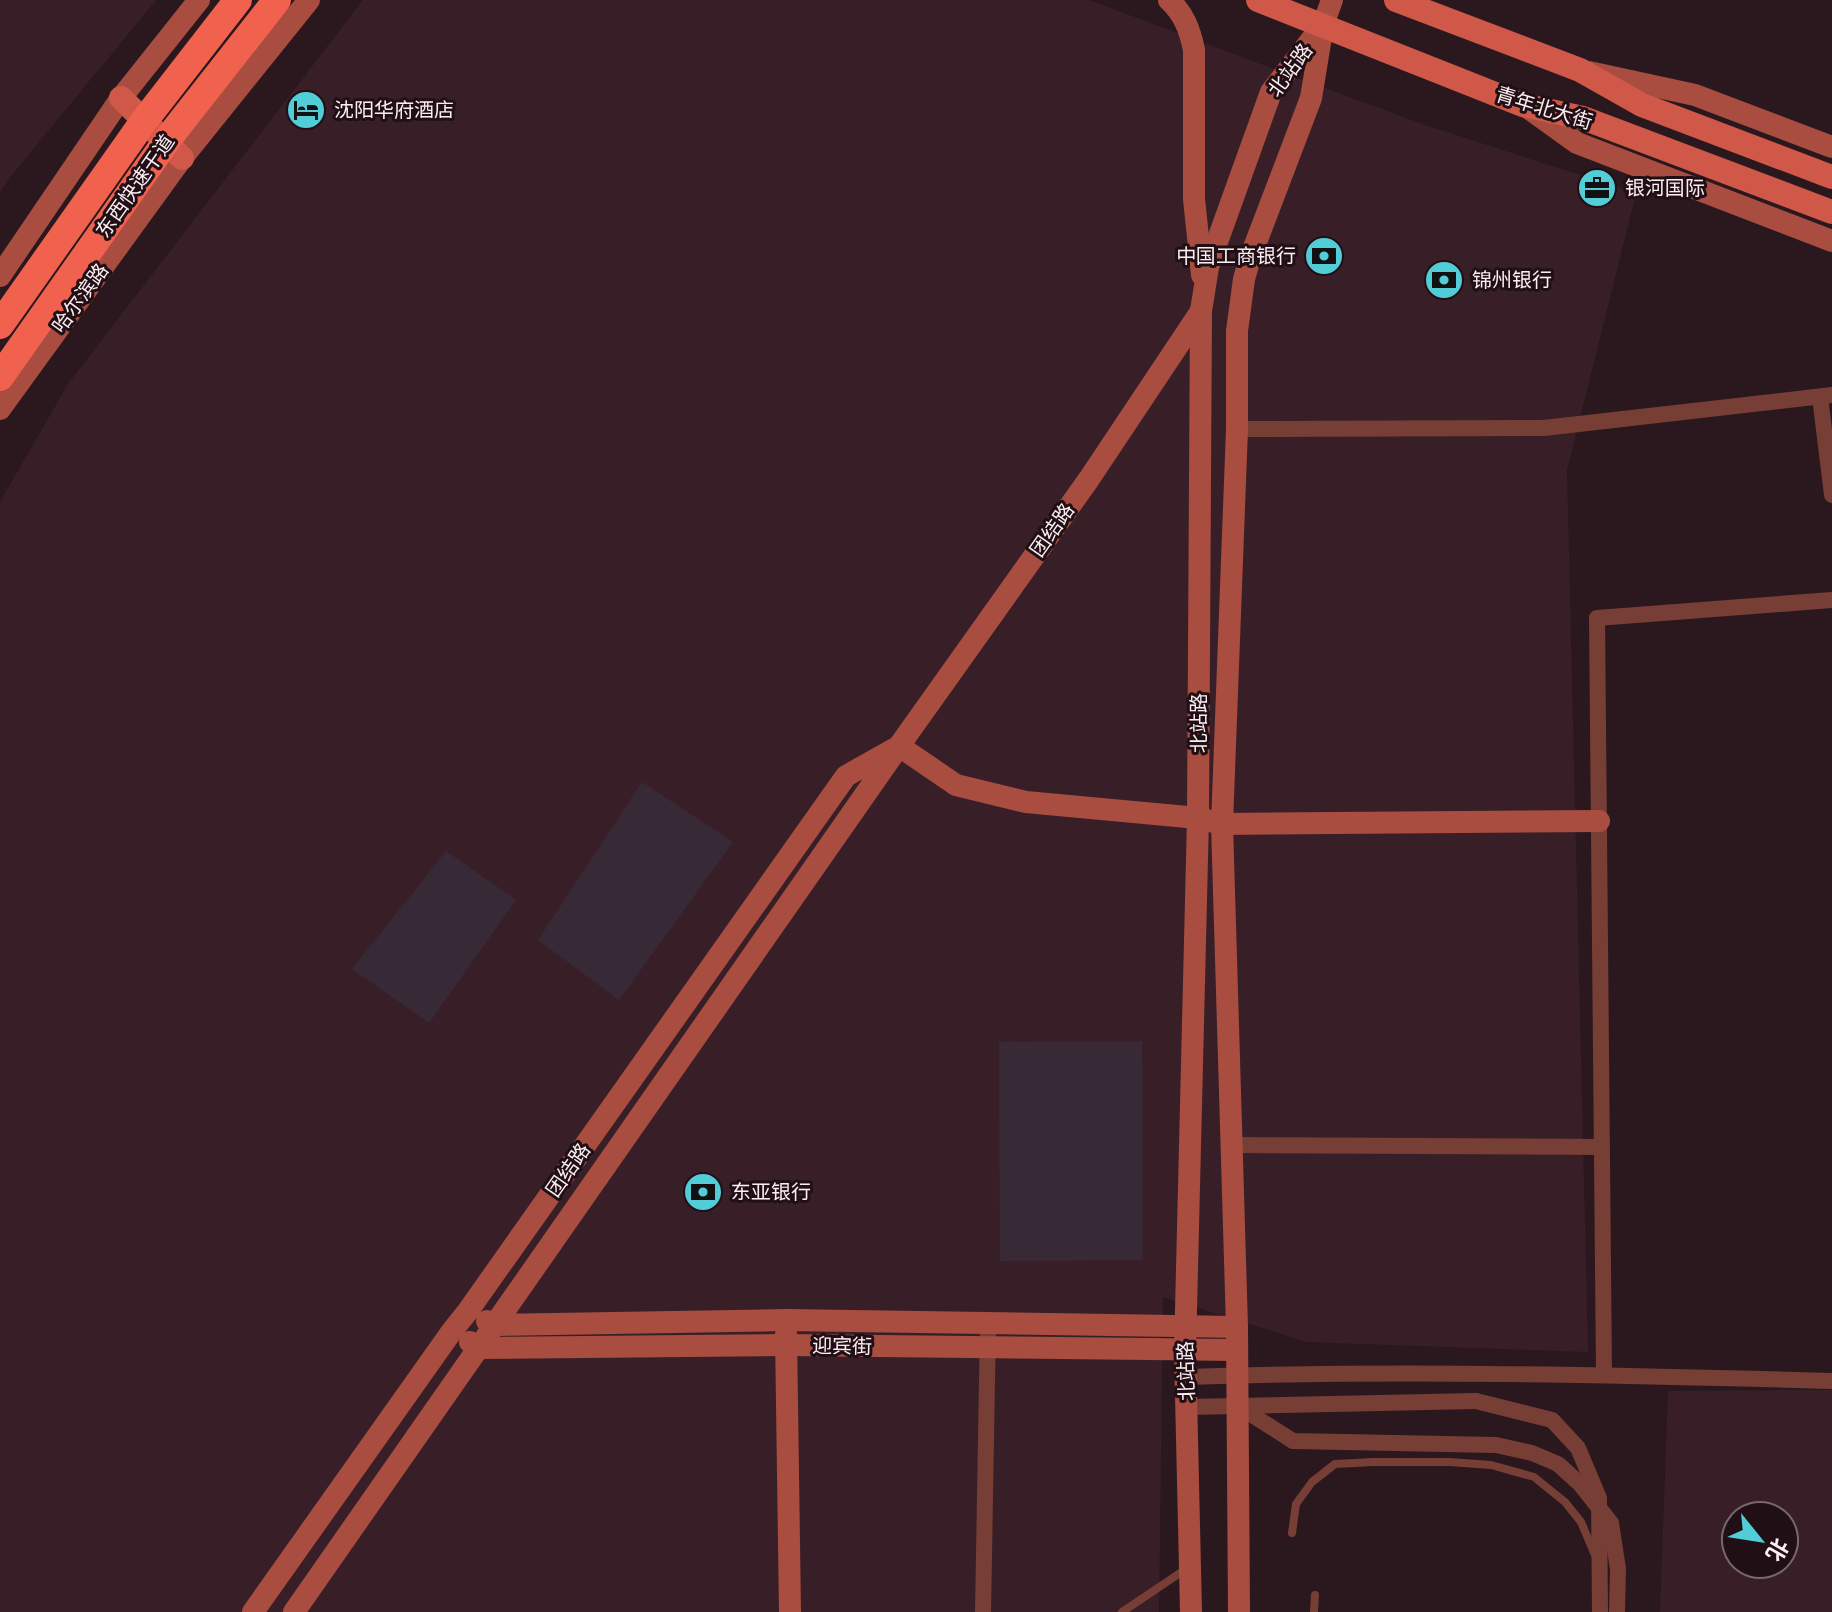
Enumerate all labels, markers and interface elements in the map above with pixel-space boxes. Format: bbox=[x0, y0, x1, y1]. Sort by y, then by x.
street label: 北站路 bbox=[1263, 39, 1317, 101]
street label: 青年北大街 bbox=[1493, 82, 1595, 134]
hotel icon: 沈阳华府酒店 bbox=[285, 89, 327, 131]
place label: 沈阳华府酒店 bbox=[334, 98, 454, 122]
street label: 东西快速干道 bbox=[91, 130, 179, 242]
office icon: 银河国际 bbox=[1576, 167, 1618, 209]
place label: 银河国际 bbox=[1625, 176, 1705, 200]
bank icon: 中国工商银行 bbox=[1303, 235, 1345, 277]
place label: 中国工商银行 bbox=[1176, 244, 1296, 268]
street label: 哈尔滨路 bbox=[47, 259, 113, 337]
bank icon: 锦州银行 bbox=[1423, 259, 1465, 301]
place label: 锦州银行 bbox=[1472, 268, 1552, 292]
street label: 团结路 bbox=[1025, 499, 1079, 561]
street label: 北站路 bbox=[1187, 693, 1211, 753]
street label: 团结路 bbox=[541, 1139, 595, 1201]
bank icon: 东亚银行 bbox=[682, 1171, 724, 1213]
place label: 东亚银行 bbox=[731, 1180, 811, 1204]
street label: 迎宾街 bbox=[812, 1333, 872, 1359]
street label: 北站路 bbox=[1173, 1341, 1199, 1401]
north arrow bbox=[1720, 1500, 1800, 1580]
text: 北 bbox=[1760, 1533, 1794, 1566]

